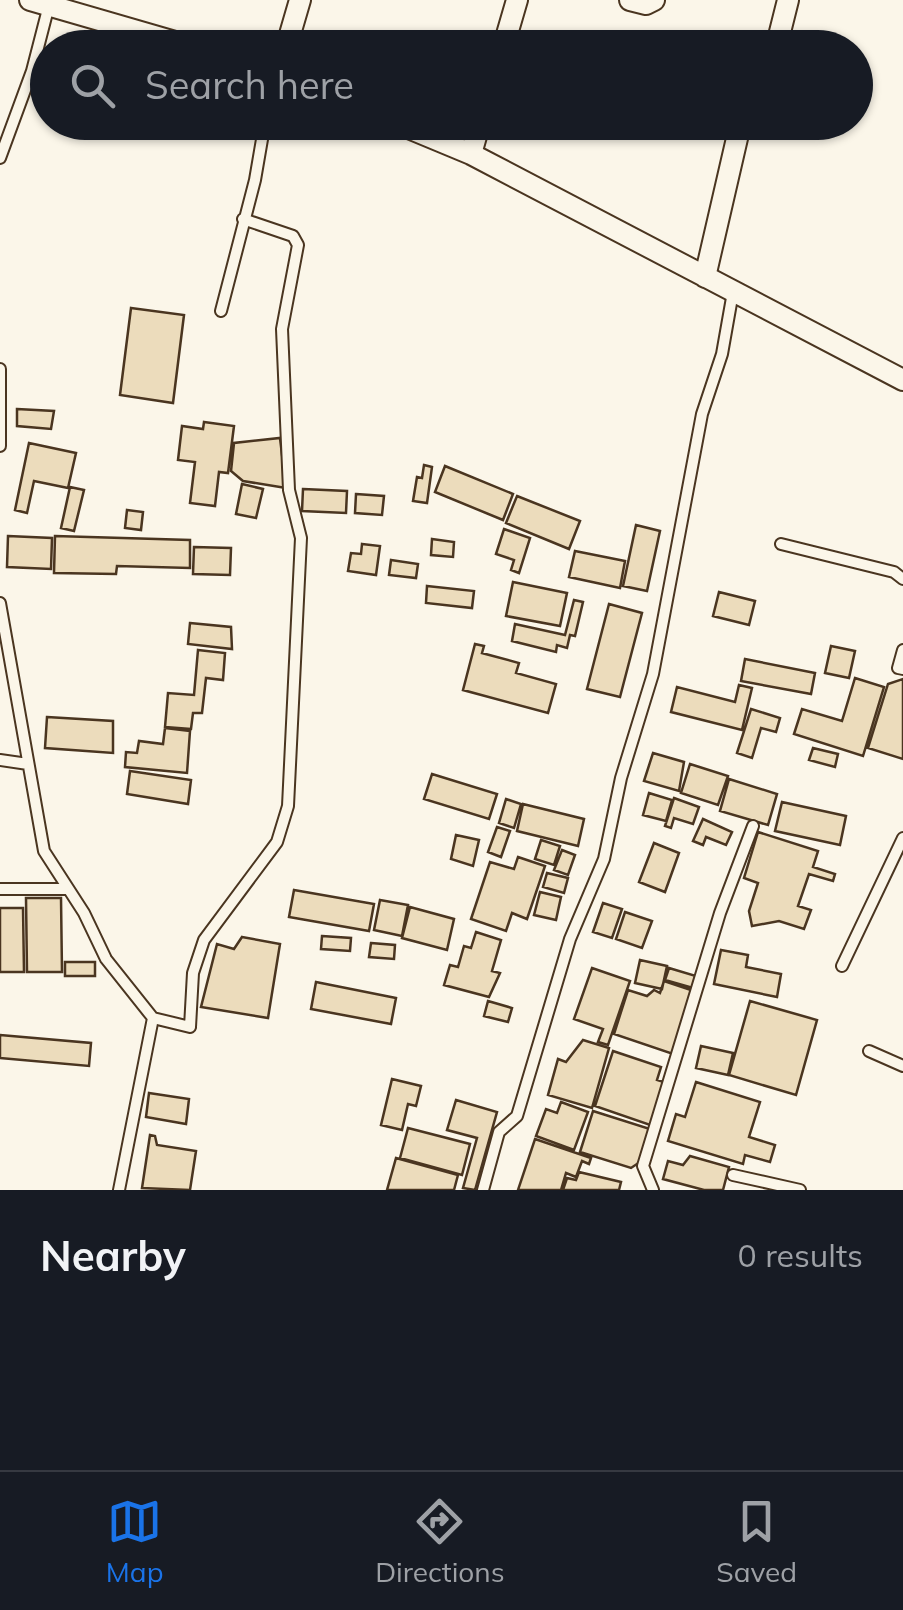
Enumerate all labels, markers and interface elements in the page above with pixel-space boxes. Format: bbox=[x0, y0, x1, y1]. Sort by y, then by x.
search box bbox=[30, 30, 873, 140]
icon: search bbox=[65, 58, 120, 113]
text: Search here bbox=[145, 61, 354, 109]
text: Nearby bbox=[40, 1229, 186, 1282]
text: 0 results bbox=[738, 1235, 863, 1275]
tab: Map bbox=[106, 1494, 163, 1589]
tab: Directions bbox=[375, 1494, 505, 1589]
tab: Saved bbox=[716, 1494, 797, 1589]

